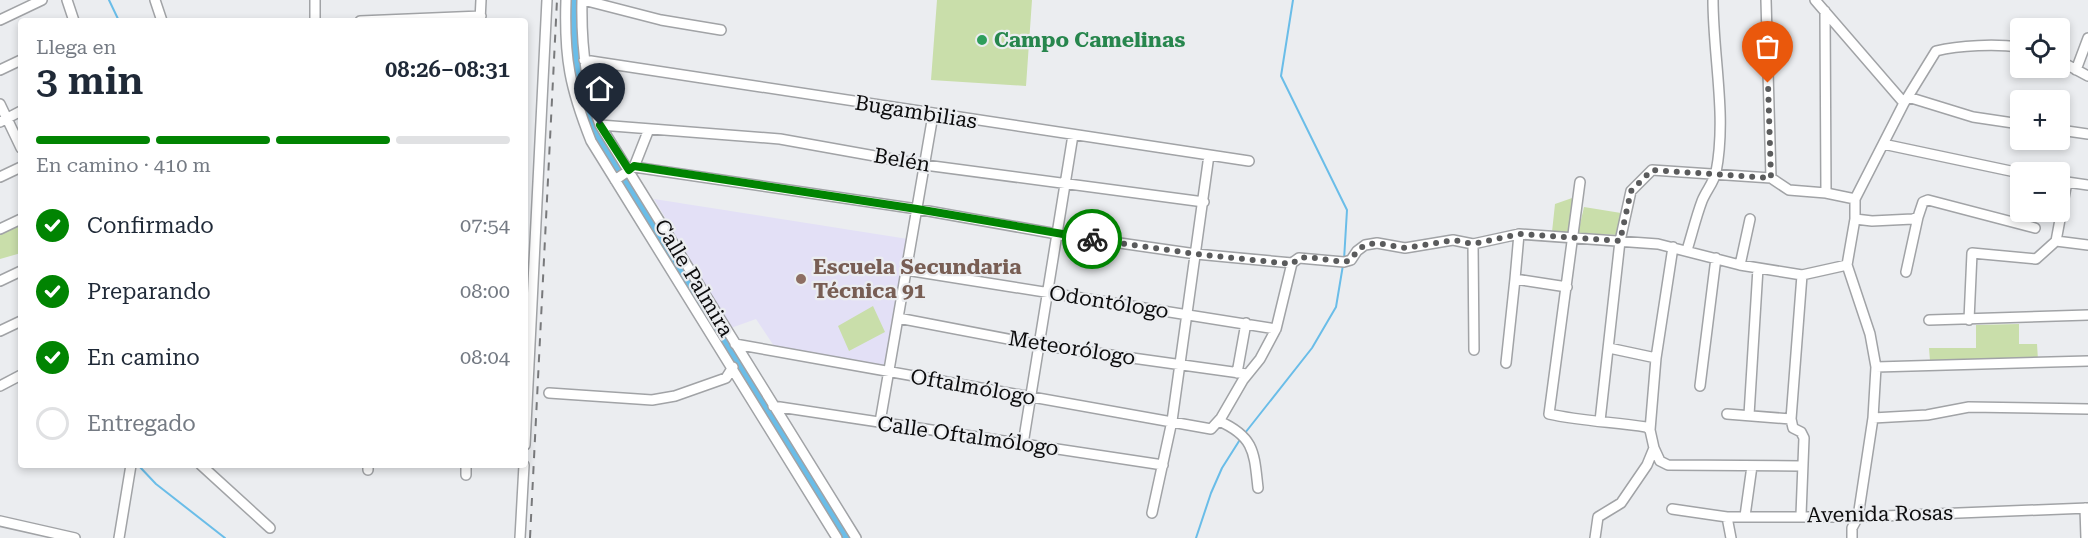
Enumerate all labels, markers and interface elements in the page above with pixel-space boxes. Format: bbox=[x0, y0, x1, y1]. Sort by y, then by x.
map controls bbox=[2010, 18, 2070, 222]
button: locate bbox=[2010, 18, 2070, 78]
pin bbox=[1742, 21, 1793, 83]
place label: Campo Camelinas bbox=[994, 28, 1185, 52]
icon: bag bbox=[1751, 30, 1784, 63]
marker: Campo Camelinas bbox=[975, 33, 989, 47]
text: Llega en bbox=[36, 35, 116, 59]
text: 08:26–08:31 bbox=[385, 57, 510, 82]
text: 3 min bbox=[36, 58, 143, 104]
pin bbox=[574, 63, 625, 125]
icon: home bbox=[583, 72, 616, 105]
street label: Bugambilias bbox=[853, 90, 979, 134]
button: + bbox=[2010, 90, 2070, 150]
street label: Belén bbox=[872, 143, 933, 177]
text: En camino · 410 m bbox=[36, 153, 211, 177]
button: − bbox=[2010, 162, 2070, 222]
icon: check bbox=[36, 209, 69, 242]
courier bbox=[1062, 209, 1122, 269]
text: Confirmado bbox=[87, 213, 214, 238]
text: 07:54 bbox=[460, 213, 510, 237]
street label: Calle Palmira bbox=[650, 215, 739, 342]
icon: bike bbox=[1076, 223, 1109, 256]
place label: Escuela Secundaria Técnica 91 bbox=[813, 255, 1022, 303]
marker: Escuela Secundaria Técnica 91 bbox=[794, 272, 808, 286]
icon: check bbox=[36, 275, 69, 308]
text: Preparando bbox=[87, 279, 211, 304]
text: 08:00 bbox=[460, 279, 510, 303]
street label: Odontólogo bbox=[1047, 281, 1171, 323]
street label: Meteorólogo bbox=[1007, 326, 1137, 370]
icon: check bbox=[36, 341, 69, 374]
text: En camino bbox=[87, 345, 200, 370]
text: 08:04 bbox=[460, 345, 510, 369]
street label: Oftalmólogo bbox=[909, 364, 1037, 410]
text: Entregado bbox=[87, 411, 196, 436]
street label: Calle Oftalmólogo bbox=[876, 411, 1060, 461]
street label: Avenida Rosas bbox=[1807, 501, 1953, 527]

